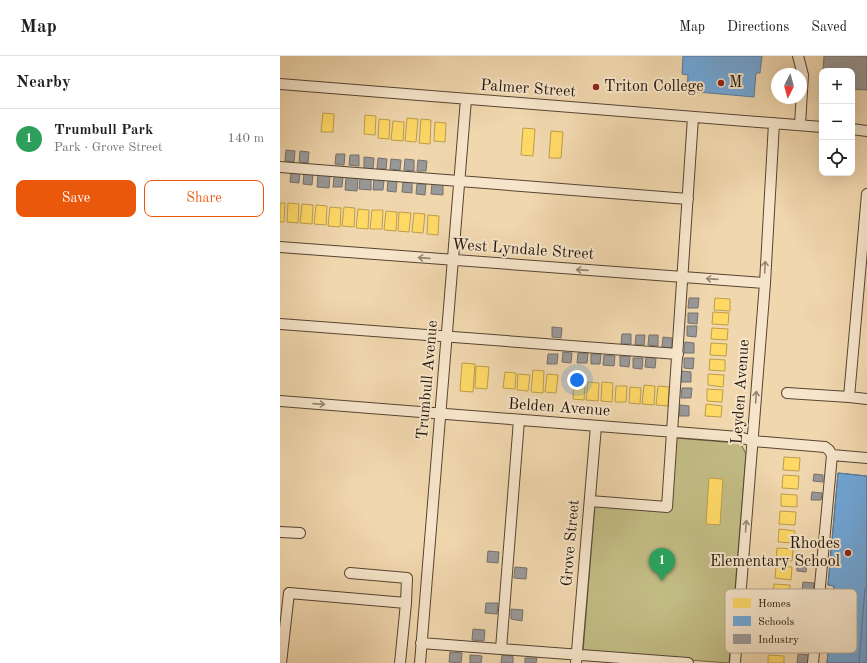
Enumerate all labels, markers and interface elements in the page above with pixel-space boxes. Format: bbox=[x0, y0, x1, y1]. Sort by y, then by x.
text: Map bbox=[20, 18, 57, 37]
text: Map bbox=[679, 20, 705, 34]
text: Directions bbox=[727, 20, 789, 34]
text: Saved bbox=[811, 20, 847, 34]
north arrow bbox=[771, 68, 807, 104]
map controls bbox=[819, 68, 855, 176]
button: + bbox=[819, 68, 855, 104]
text: Nearby bbox=[16, 74, 71, 91]
place label: M bbox=[729, 75, 742, 91]
street label: Palmer Street bbox=[480, 78, 577, 100]
marker: M bbox=[716, 78, 726, 88]
place label: Triton College bbox=[604, 79, 704, 95]
marker: Triton College bbox=[591, 82, 601, 92]
button: − bbox=[819, 104, 855, 140]
text: Trumbull Park bbox=[54, 123, 154, 138]
text: 1 bbox=[25, 132, 33, 145]
text: 140 m bbox=[227, 132, 264, 145]
button: locate bbox=[819, 140, 855, 176]
text: Park · Grove Street bbox=[54, 141, 163, 154]
button: Save bbox=[16, 180, 136, 217]
button: Share bbox=[144, 180, 264, 217]
street label: West Lyndale Street bbox=[451, 237, 595, 263]
one-way arrow bbox=[418, 254, 431, 261]
one-way arrow bbox=[762, 261, 769, 274]
one-way arrow bbox=[576, 266, 589, 273]
one-way arrow bbox=[706, 276, 719, 283]
street label: Trumbull Avenue bbox=[415, 320, 441, 440]
street label: Leyden Avenue bbox=[729, 339, 753, 445]
your location bbox=[567, 370, 587, 390]
one-way arrow bbox=[752, 391, 759, 404]
street label: Belden Avenue bbox=[507, 396, 611, 420]
one-way arrow bbox=[312, 401, 325, 408]
street label: Grove Street bbox=[559, 498, 583, 587]
one-way arrow bbox=[742, 520, 749, 533]
place label: Rhodes Elementary School bbox=[710, 536, 840, 570]
pin: 1 bbox=[649, 548, 675, 581]
marker: Rhodes Elementary School bbox=[843, 548, 853, 558]
legend bbox=[725, 589, 857, 653]
text: Homes bbox=[758, 599, 791, 610]
text: Schools bbox=[758, 617, 794, 628]
text: Industry bbox=[758, 635, 799, 646]

